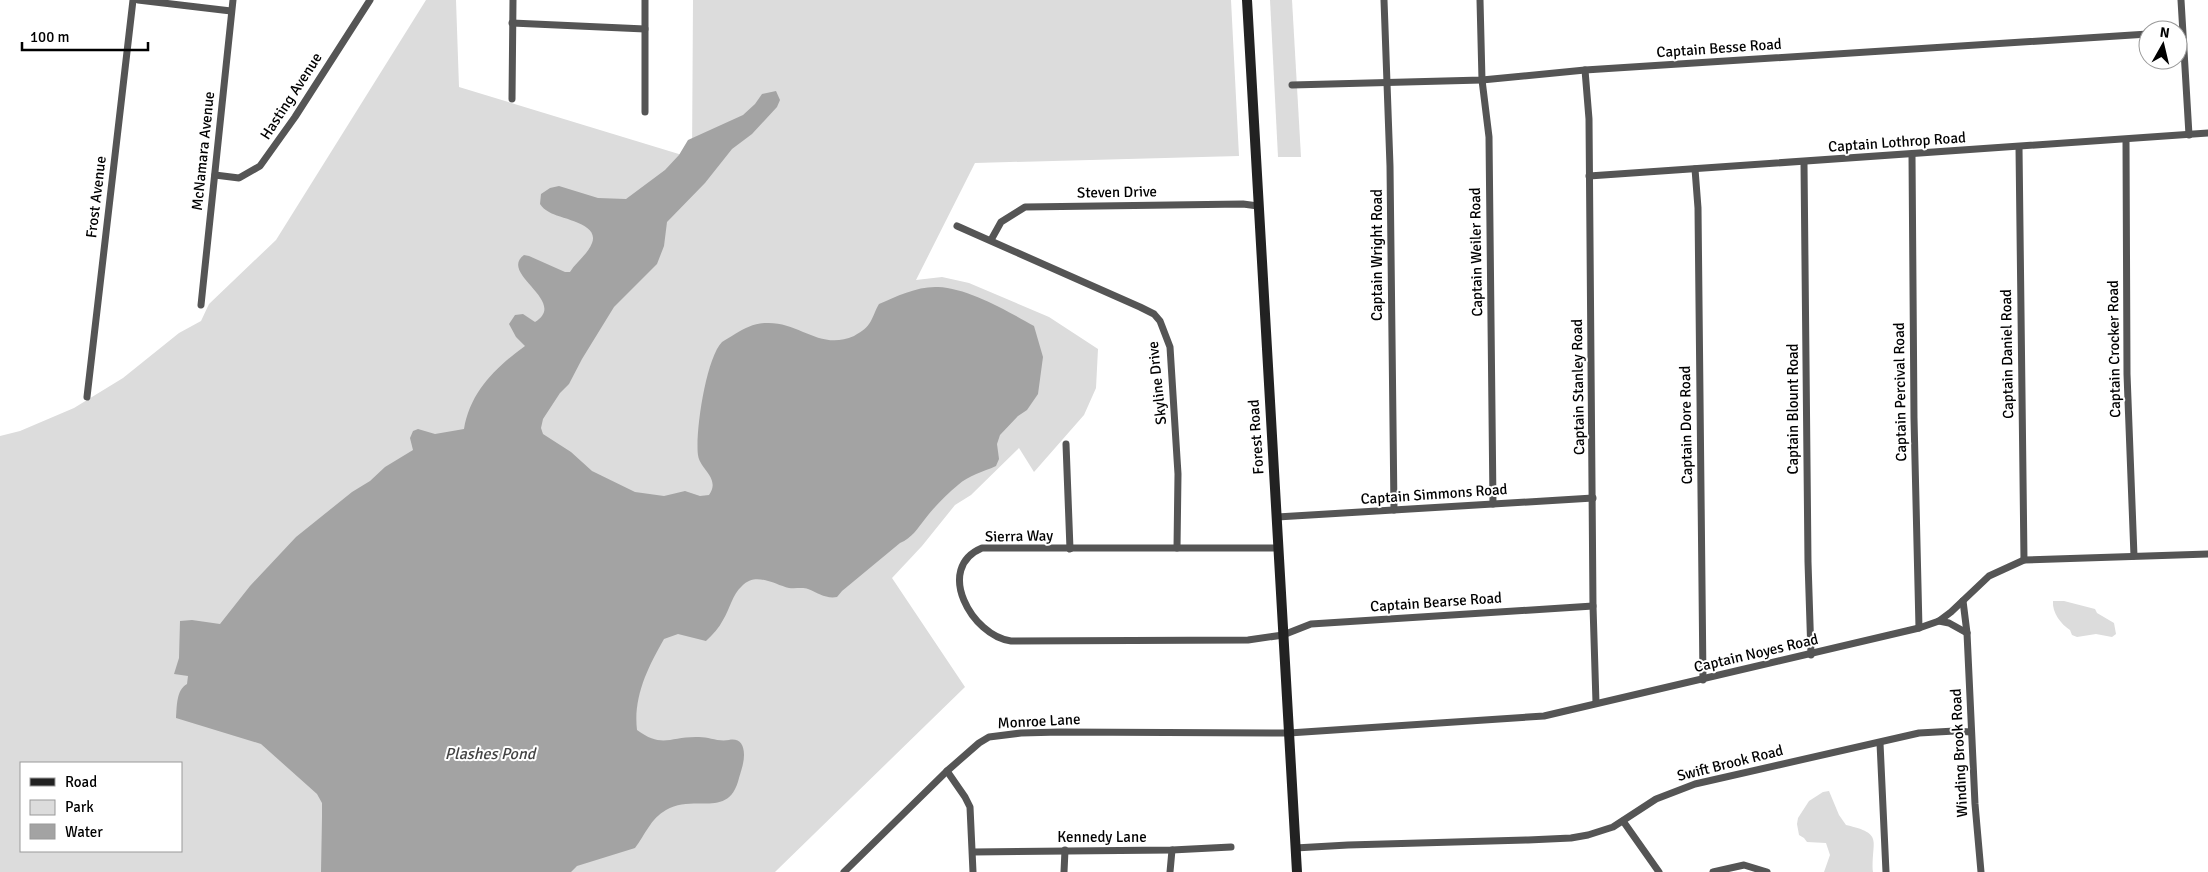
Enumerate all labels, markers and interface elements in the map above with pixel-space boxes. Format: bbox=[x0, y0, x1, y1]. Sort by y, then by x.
scale bar bbox=[22, 20, 149, 52]
north arrow bbox=[2138, 20, 2188, 70]
text: N bbox=[2159, 24, 2171, 42]
text: 100 m bbox=[30, 28, 70, 46]
street label: Captain Besse Road bbox=[1656, 35, 1782, 61]
street label: Hasting Avenue bbox=[256, 49, 326, 143]
street label: McNamara Avenue bbox=[188, 90, 218, 212]
street label: Captain Lothrop Road bbox=[1828, 128, 1966, 156]
street label: Frost Avenue bbox=[82, 155, 110, 239]
street label: Steven Drive bbox=[1077, 182, 1157, 202]
street label: Captain Weiler Road bbox=[1466, 187, 1486, 317]
street label: Captain Wright Road bbox=[1368, 189, 1386, 321]
street label: Captain Crocker Road bbox=[2104, 280, 2124, 418]
street label: Captain Daniel Road bbox=[1997, 289, 2017, 419]
street label: Captain Stanley Road bbox=[1568, 319, 1588, 455]
street label: Captain Percival Road bbox=[1890, 322, 1910, 462]
street label: Skyline Drive bbox=[1144, 340, 1170, 426]
street label: Captain Blount Road bbox=[1784, 343, 1802, 475]
street label: Captain Dore Road bbox=[1676, 366, 1696, 484]
street label: Forest Road bbox=[1244, 399, 1268, 475]
street label: Captain Simmons Road bbox=[1360, 480, 1508, 508]
street label: Sierra Way bbox=[985, 526, 1053, 546]
street label: Captain Bearse Road bbox=[1369, 588, 1503, 616]
street label: Captain Noyes Road bbox=[1692, 630, 1820, 676]
street label: Winding Brook Road bbox=[1947, 688, 1971, 818]
street label: Monroe Lane bbox=[997, 710, 1081, 732]
street label: Swift Brook Road bbox=[1675, 741, 1785, 785]
water label: Plashes Pond bbox=[445, 744, 538, 764]
legend bbox=[20, 762, 182, 852]
text: Road bbox=[65, 773, 97, 791]
text: Park bbox=[65, 798, 94, 816]
text: Water bbox=[65, 823, 103, 841]
street label: Kennedy Lane bbox=[1057, 828, 1147, 846]

